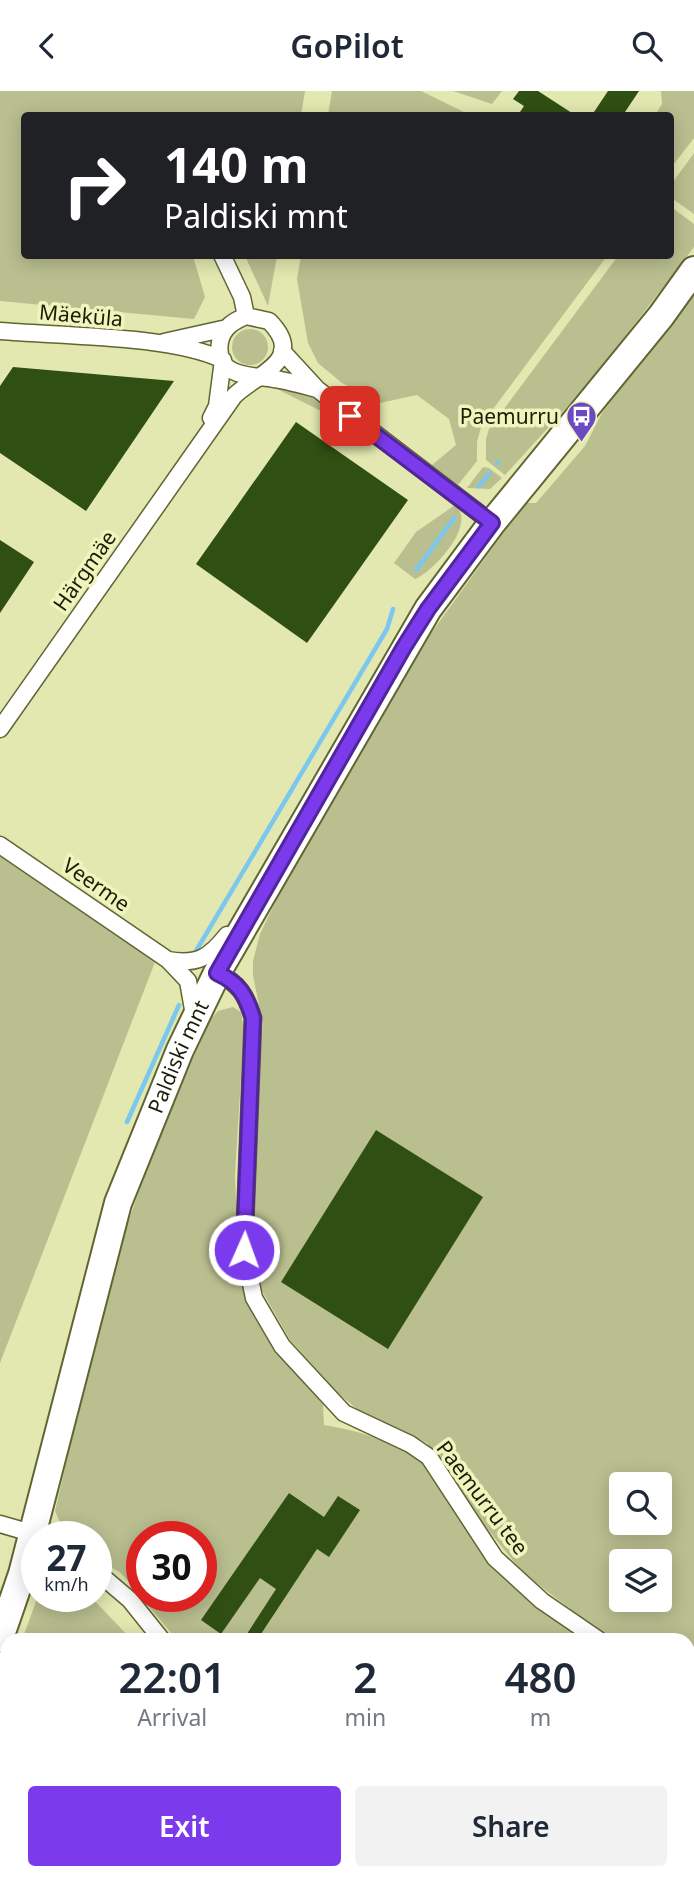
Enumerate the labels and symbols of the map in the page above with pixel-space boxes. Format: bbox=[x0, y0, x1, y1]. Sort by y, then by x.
street label: Mäeküla bbox=[38, 297, 124, 333]
pin bbox=[320, 386, 380, 446]
bus stop icon: Paemurru bbox=[565, 400, 599, 444]
place label: Paemurru bbox=[460, 402, 559, 430]
street label: Härgmäe bbox=[46, 525, 122, 616]
street label: Veerme bbox=[57, 851, 136, 917]
street label: Paldiski mnt bbox=[141, 995, 215, 1117]
position arrow bbox=[207, 1213, 281, 1287]
street label: Paemurru tee bbox=[431, 1435, 535, 1560]
speed limit sign: 30 bbox=[126, 1521, 217, 1612]

